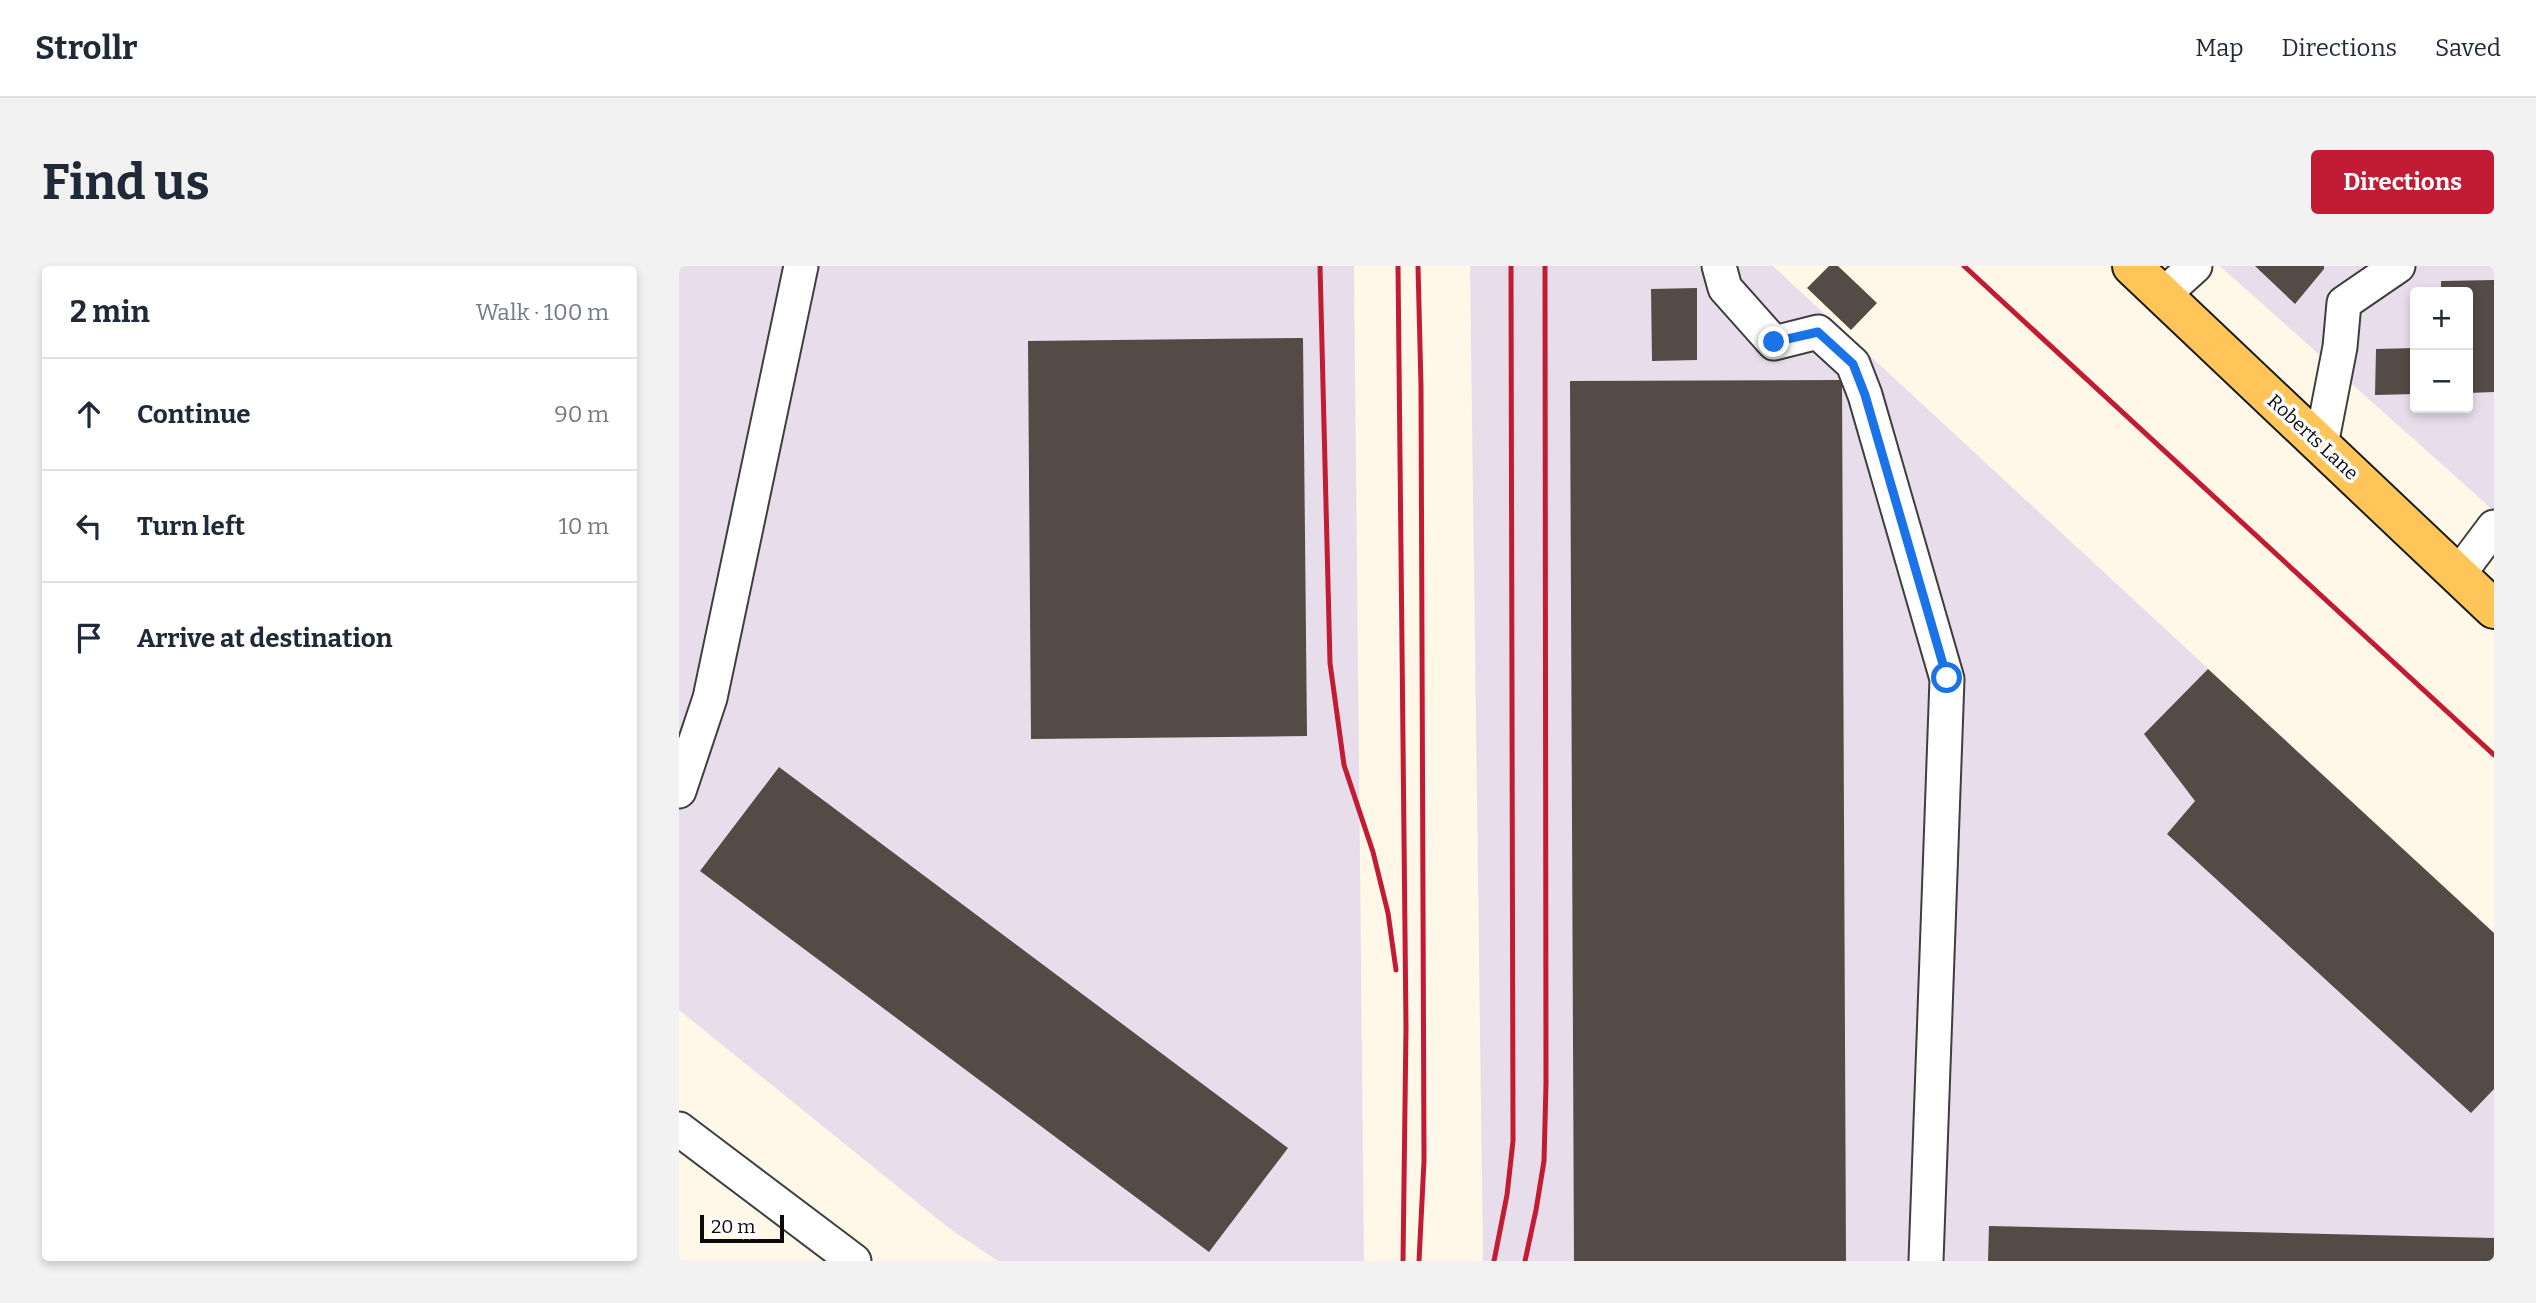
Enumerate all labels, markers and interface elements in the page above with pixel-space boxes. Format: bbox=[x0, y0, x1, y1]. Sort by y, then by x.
text: Strollr bbox=[35, 28, 138, 68]
text: Map bbox=[2195, 34, 2244, 62]
text: Directions bbox=[2282, 34, 2397, 62]
text: Saved bbox=[2435, 34, 2501, 62]
button: Directions bbox=[2311, 150, 2494, 214]
text: Find us bbox=[42, 153, 210, 212]
map controls bbox=[2410, 287, 2473, 413]
button: + bbox=[2410, 287, 2473, 350]
text: 2 min bbox=[70, 294, 150, 330]
text: Walk · 100 m bbox=[476, 298, 609, 326]
route end bbox=[1758, 326, 1789, 357]
button: − bbox=[2410, 350, 2473, 413]
street label: Roberts Lane bbox=[2263, 389, 2363, 485]
icon: ahead bbox=[70, 395, 108, 433]
text: Continue bbox=[137, 399, 251, 430]
text: 90 m bbox=[554, 400, 609, 428]
icon: left bbox=[70, 507, 108, 545]
text: Turn left bbox=[137, 511, 245, 542]
text: 10 m bbox=[558, 512, 609, 540]
icon: arrive bbox=[70, 619, 108, 657]
text: Arrive at destination bbox=[137, 623, 392, 654]
route start bbox=[1931, 662, 1962, 693]
scale bar bbox=[700, 1212, 784, 1244]
text: 20 m bbox=[711, 1215, 755, 1238]

